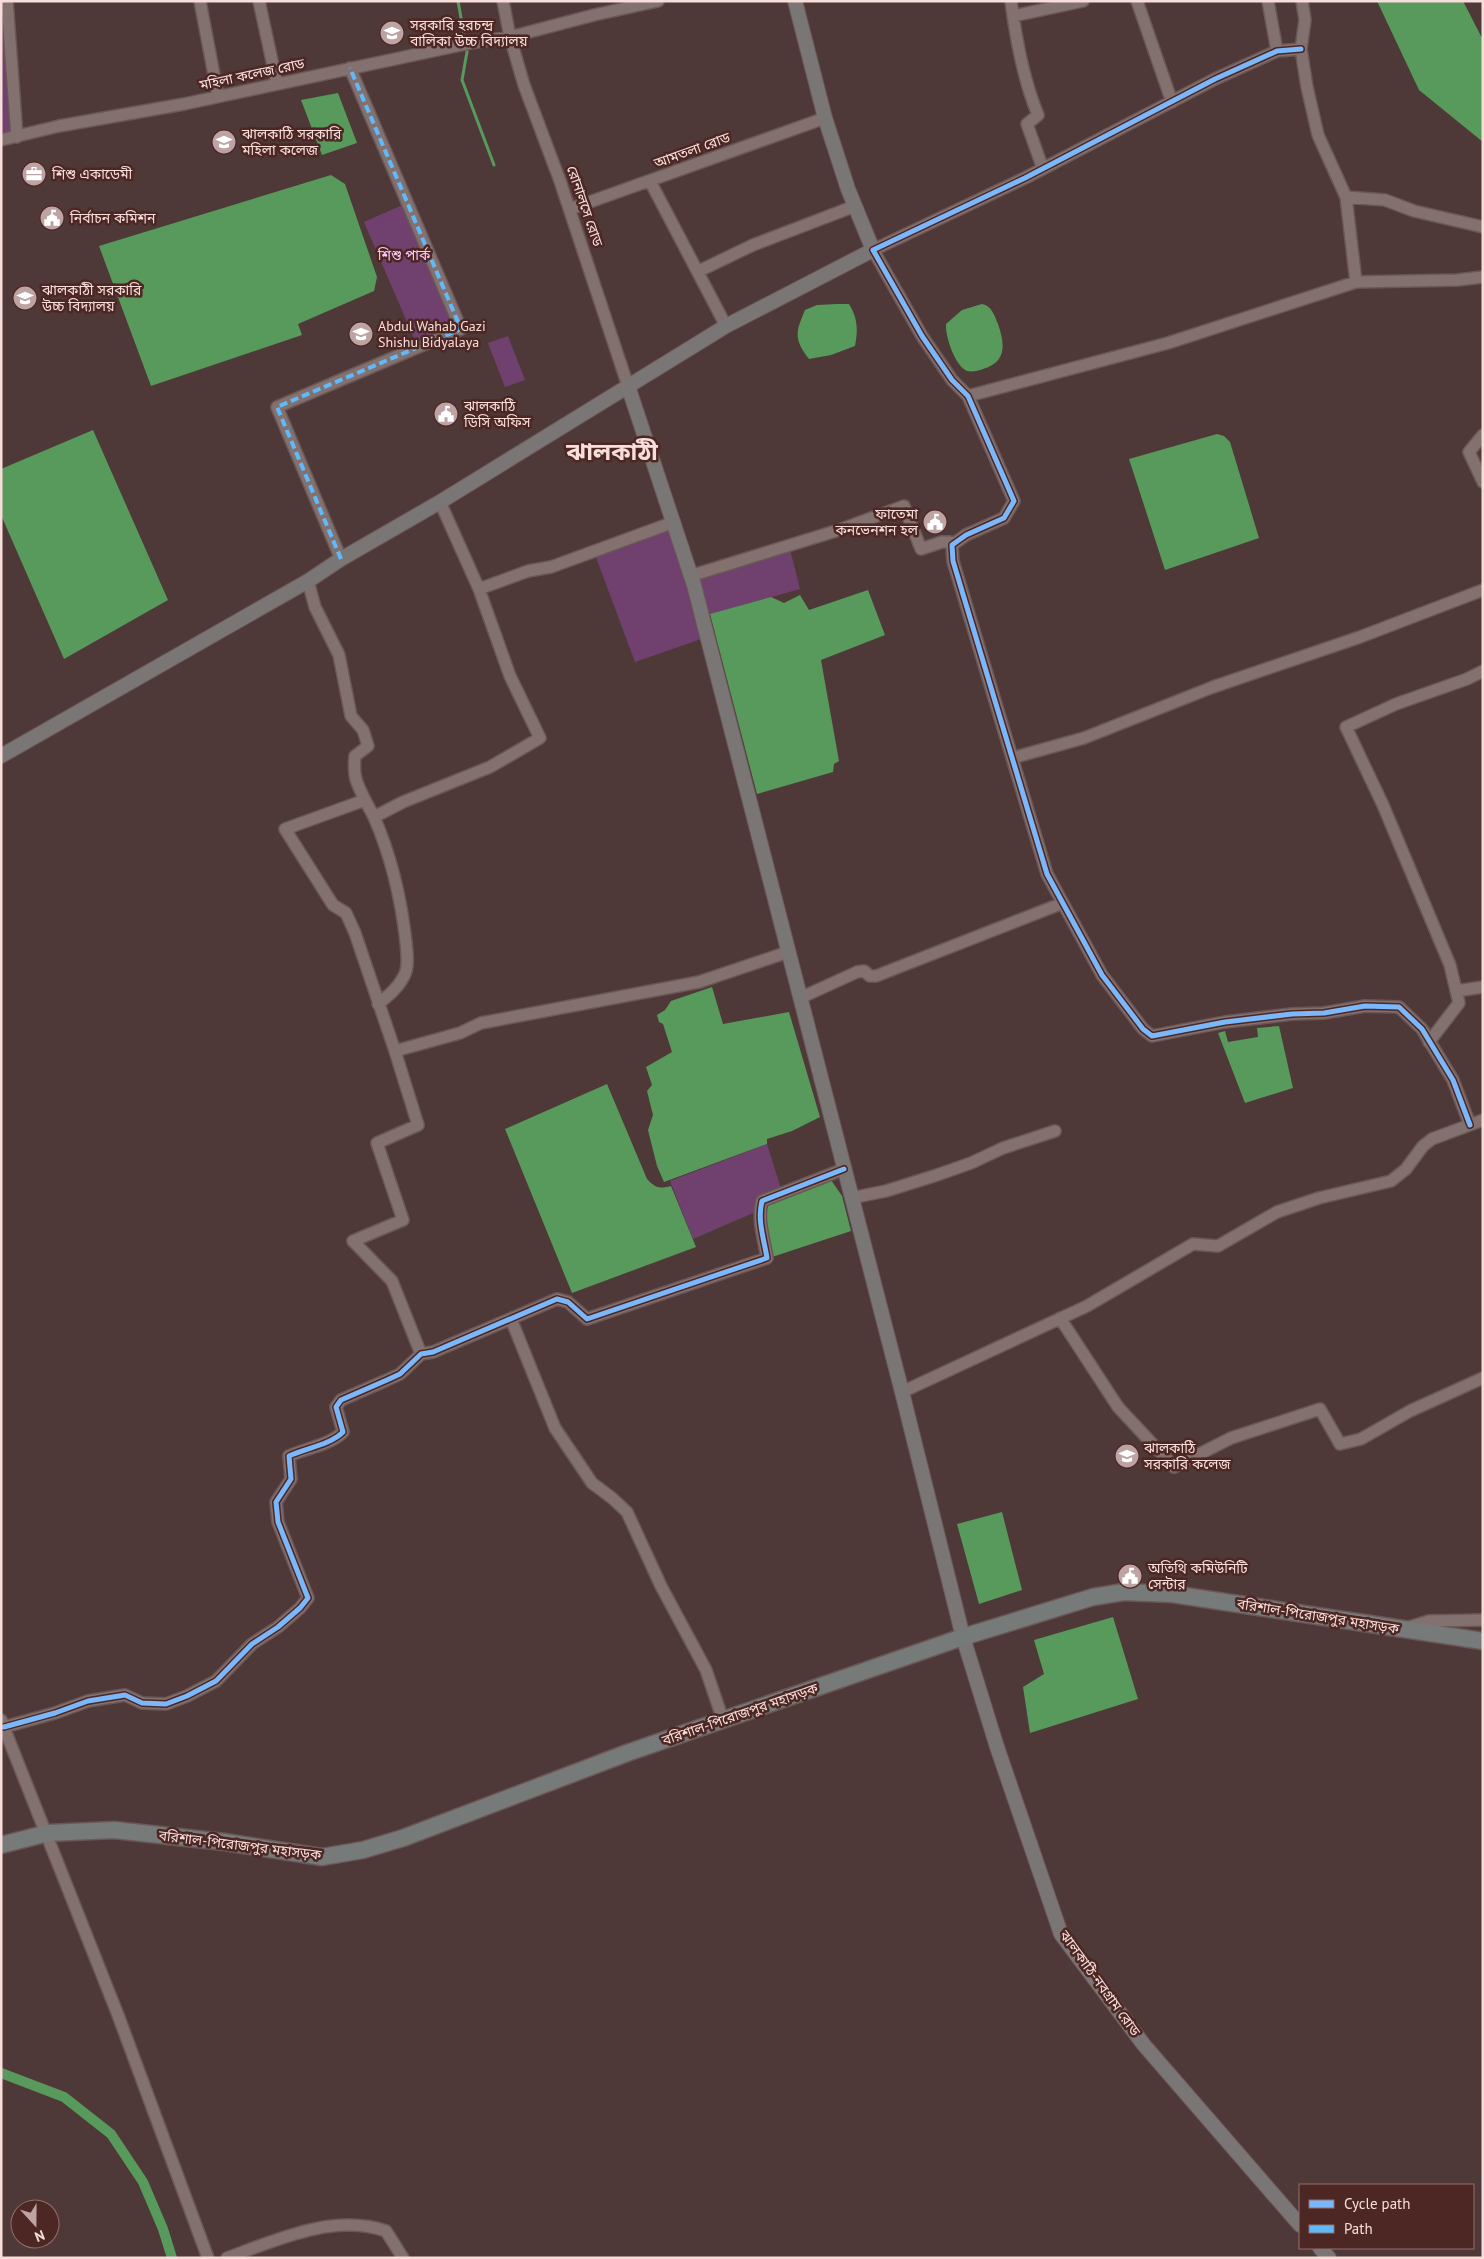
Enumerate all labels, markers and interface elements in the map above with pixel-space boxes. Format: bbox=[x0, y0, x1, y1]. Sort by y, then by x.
place label: সরকারি হরচন্দ্র বালিকা উচ্চ বিদ্যালয় bbox=[409, 16, 528, 50]
school or university icon: সরকারি হরচন্দ্র বালিকা উচ্চ বিদ্যালয় bbox=[379, 20, 405, 46]
street label: মহিলা কলেজ রোড bbox=[197, 54, 307, 94]
place label: ঝালকাঠি সরকারি মহিলা কলেজ bbox=[241, 125, 342, 159]
street label: আমতলা রোড bbox=[651, 128, 733, 172]
school or university icon: ঝালকাঠি সরকারি মহিলা কলেজ bbox=[211, 129, 237, 155]
office icon: শিশু একাডেমী bbox=[21, 161, 47, 187]
street label: রোনালসে রোড bbox=[563, 163, 608, 250]
place label: শিশু একাডেমী bbox=[51, 165, 132, 183]
public building icon: নির্বাচন কমিশন bbox=[39, 205, 65, 231]
place label: নির্বাচন কমিশন bbox=[69, 209, 156, 227]
park label: শিশু পার্ক bbox=[377, 246, 431, 264]
place label: ঝালকাঠী সরকারি উচ্চ বিদ্যালয় bbox=[41, 281, 142, 315]
school or university icon: ঝালকাঠী সরকারি উচ্চ বিদ্যালয় bbox=[12, 285, 38, 311]
place label: Abdul Wahab Gazi Shishu Bidyalaya bbox=[378, 317, 486, 351]
school or university icon: Abdul Wahab Gazi Shishu Bidyalaya bbox=[348, 321, 374, 347]
place label: ঝালকাঠি ডিসি অফিস bbox=[463, 397, 531, 431]
public building icon: ঝালকাঠি ডিসি অফিস bbox=[433, 401, 459, 427]
district label: ঝালকাঠী bbox=[565, 436, 659, 467]
place label: ফাতেমা কনভেনশন হল bbox=[835, 505, 919, 539]
public building icon: ফাতেমা কনভেনশন হল bbox=[922, 509, 948, 535]
place label: ঝালকাঠি সরকারি কলেজ bbox=[1143, 1439, 1231, 1473]
school or university icon: ঝালকাঠি সরকারি কলেজ bbox=[1114, 1443, 1140, 1469]
place label: অতিথি কমিউনিটি সেন্টার bbox=[1147, 1559, 1248, 1593]
public building icon: অতিথি কমিউনিটি সেন্টার bbox=[1117, 1563, 1143, 1589]
street label: বরিশাল-পিরোজপুর মহাসড়ক bbox=[1235, 1594, 1401, 1638]
street label: বরিশাল-পিরোজপুর মহাসড়ক bbox=[659, 1679, 821, 1749]
street label: বরিশাল-পিরোজপুর মহাসড়ক bbox=[157, 1826, 323, 1864]
street label: ঝালকাঠি-নবগ্রাম রোড bbox=[1055, 1926, 1145, 2040]
legend bbox=[1299, 2184, 1474, 2249]
text: Cycle path bbox=[1344, 2194, 1410, 2213]
north arrow bbox=[10, 2199, 60, 2249]
text: Path bbox=[1344, 2219, 1373, 2238]
text: N bbox=[32, 2226, 47, 2246]

